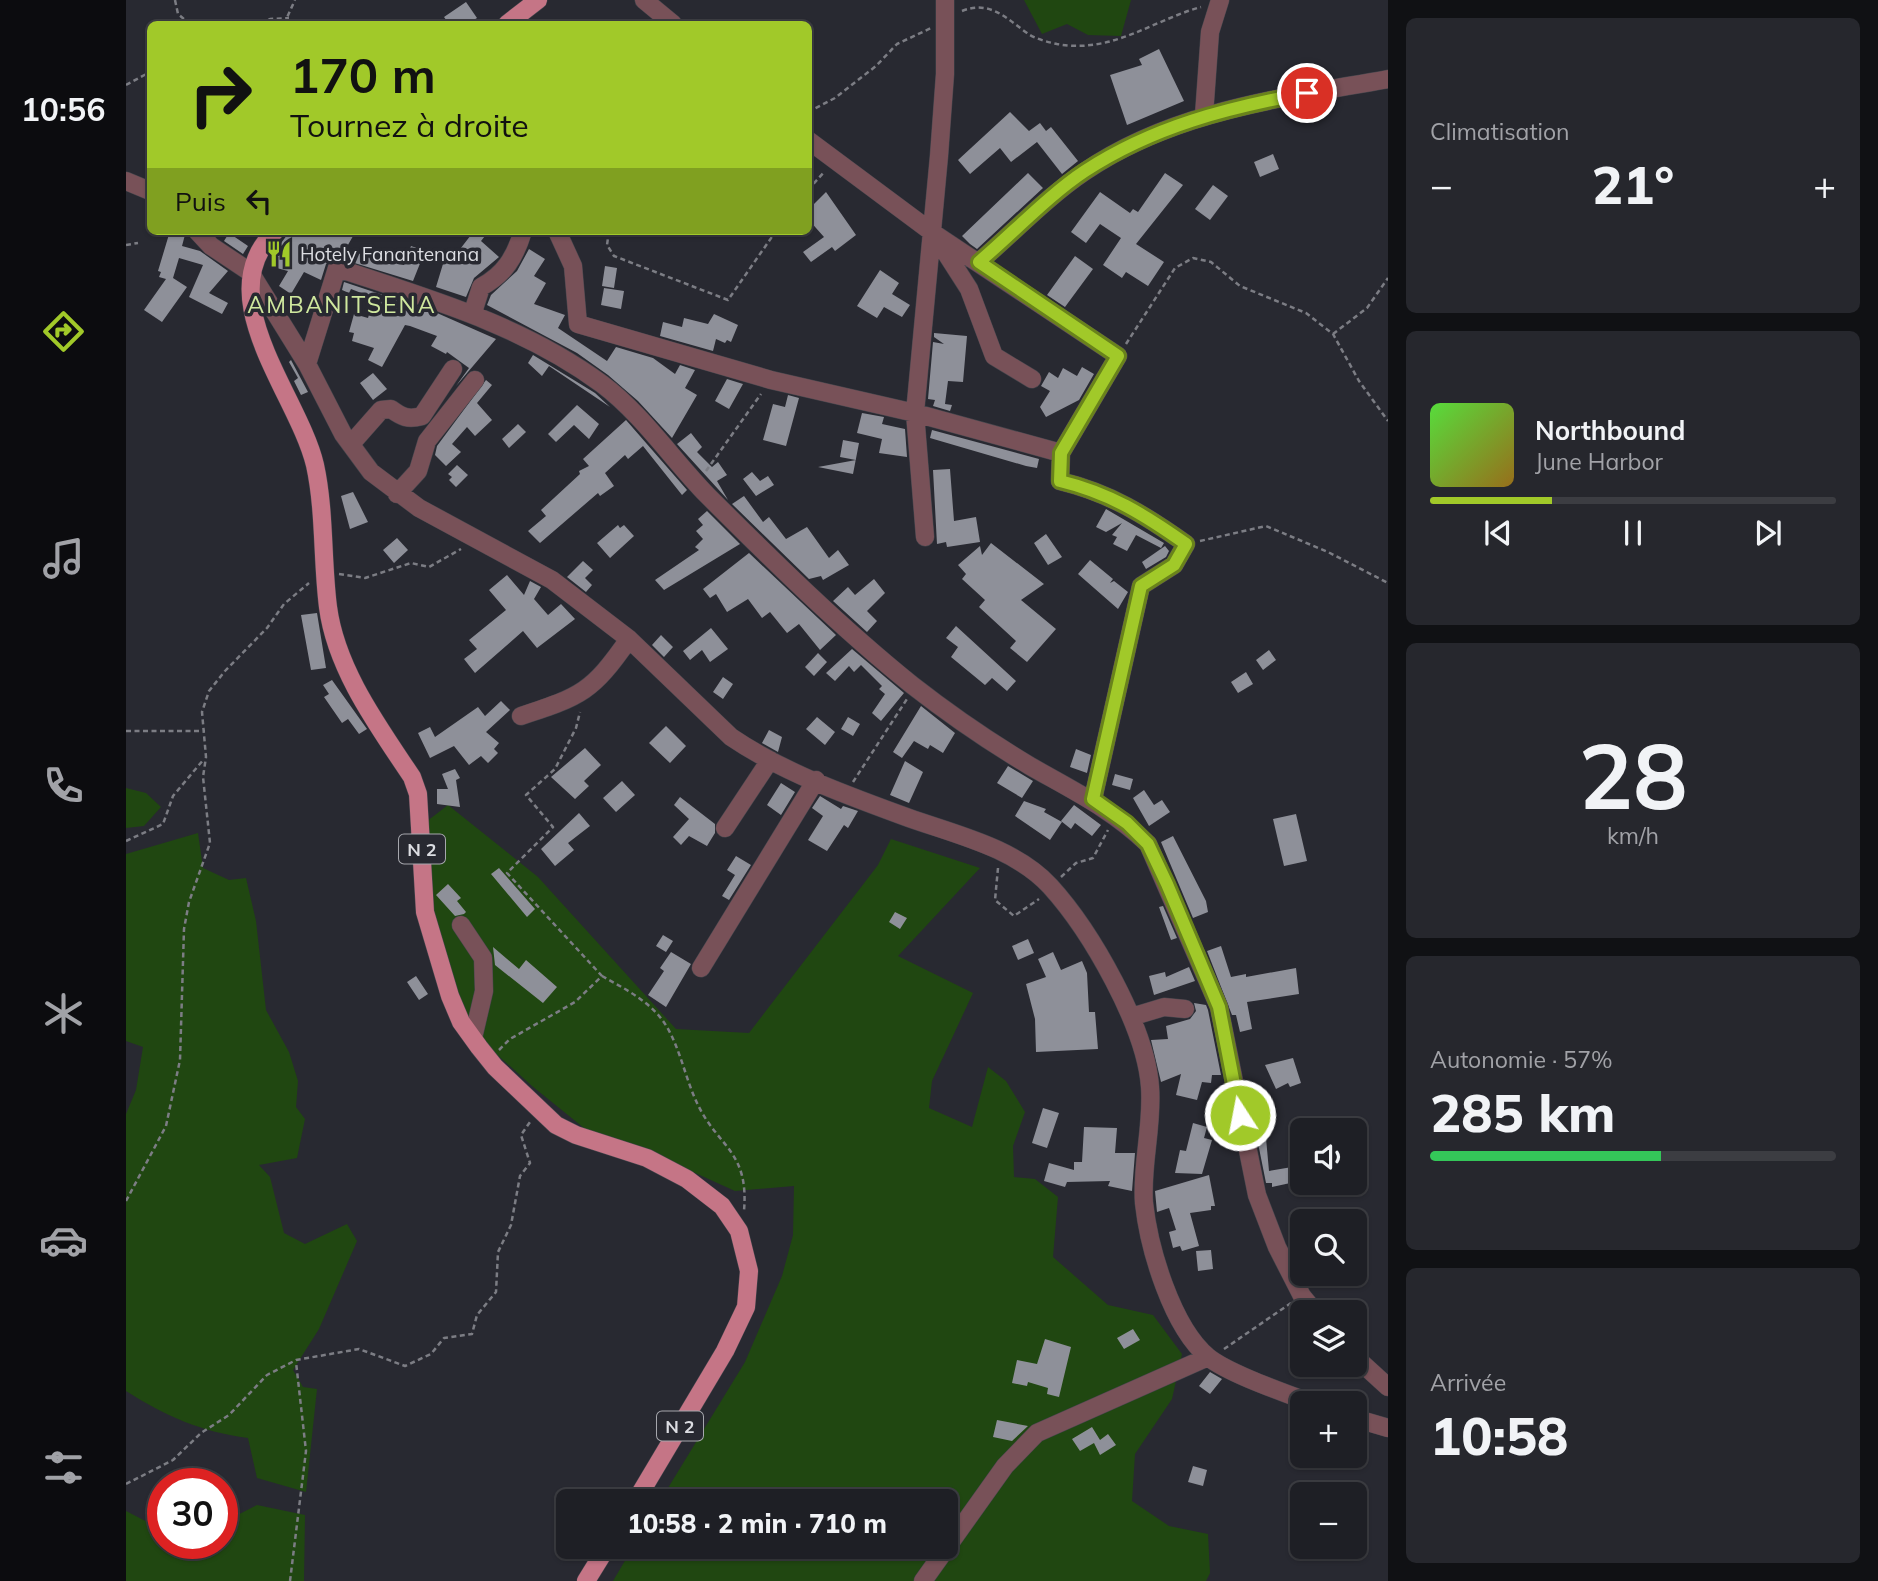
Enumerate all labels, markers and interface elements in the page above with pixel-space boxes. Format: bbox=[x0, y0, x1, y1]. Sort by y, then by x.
text: 170 m bbox=[290, 44, 436, 105]
icon: right bbox=[175, 49, 266, 140]
pin bbox=[1277, 63, 1337, 123]
icon: arrive bbox=[1288, 74, 1326, 112]
text: 10:56 bbox=[21, 89, 105, 129]
text: Tournez à droite bbox=[290, 105, 529, 145]
text: Climatisation bbox=[1430, 117, 1570, 146]
text: 21° bbox=[1592, 152, 1674, 217]
text: − bbox=[1430, 161, 1453, 209]
text: + bbox=[1813, 161, 1836, 209]
icon: left bbox=[240, 182, 278, 220]
text: Puis bbox=[175, 185, 226, 218]
restaurant icon: Hotely Fanantenana bbox=[264, 239, 294, 269]
place label: Hotely Fanantenana bbox=[300, 242, 479, 266]
district label: AMBANITSENA bbox=[247, 290, 437, 319]
icon: directions bbox=[39, 307, 88, 356]
text: Northbound bbox=[1535, 414, 1685, 447]
text: June Harbor bbox=[1535, 447, 1663, 476]
icon: previous bbox=[1479, 514, 1517, 552]
icon: pause bbox=[1614, 514, 1652, 552]
icon: next bbox=[1749, 514, 1787, 552]
icon: music bbox=[39, 534, 88, 583]
text: 28 bbox=[1578, 718, 1688, 832]
icon: phone bbox=[39, 761, 88, 810]
text: km/h bbox=[1607, 821, 1659, 850]
road number: N 2 bbox=[399, 834, 445, 864]
icon: climate bbox=[39, 989, 88, 1038]
text: Autonomie · 57% bbox=[1430, 1045, 1613, 1074]
position arrow bbox=[1203, 1078, 1277, 1152]
text: 285 km bbox=[1430, 1080, 1615, 1145]
map controls bbox=[1290, 1118, 1367, 1559]
button: sound bbox=[1290, 1118, 1367, 1195]
button: search bbox=[1290, 1209, 1367, 1286]
icon: car bbox=[39, 1216, 88, 1265]
button: layers bbox=[1290, 1300, 1367, 1377]
text: Arrivée bbox=[1430, 1368, 1506, 1397]
button: + bbox=[1290, 1391, 1367, 1468]
text: 10:58 bbox=[1430, 1403, 1568, 1468]
road number: N 2 bbox=[657, 1412, 703, 1441]
icon: filters bbox=[39, 1443, 88, 1492]
speed limit sign: 30 bbox=[147, 1468, 238, 1559]
button: − bbox=[1290, 1482, 1367, 1559]
text: 10:58 · 2 min · 710 m bbox=[627, 1507, 887, 1540]

